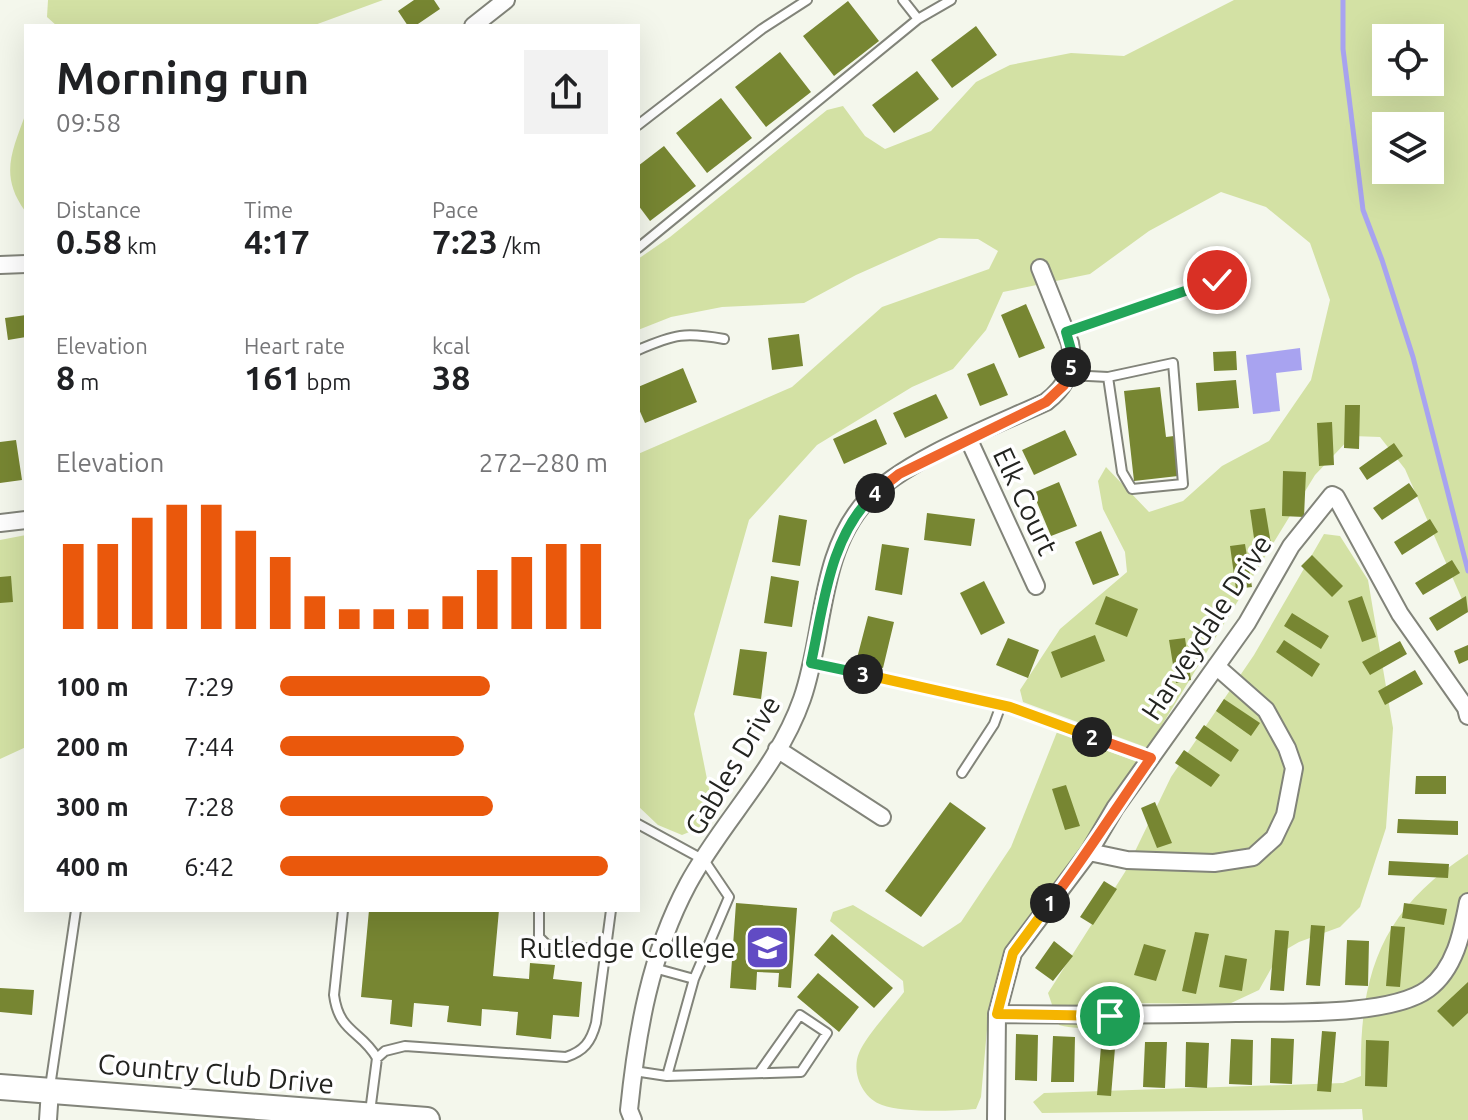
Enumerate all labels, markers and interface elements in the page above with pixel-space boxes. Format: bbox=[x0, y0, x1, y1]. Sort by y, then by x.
map controls bbox=[1372, 24, 1444, 184]
button: locate bbox=[1372, 24, 1444, 96]
button: share bbox=[524, 50, 608, 134]
text: Morning run bbox=[56, 53, 309, 102]
text: 09:58 bbox=[56, 108, 121, 137]
button: layers bbox=[1372, 112, 1444, 184]
text: Distance bbox=[56, 197, 141, 222]
text: Time bbox=[244, 197, 293, 222]
text: Pace bbox=[432, 197, 479, 222]
text: 0.58 bbox=[56, 222, 122, 260]
text: 4:17 bbox=[244, 222, 310, 260]
text: 7:23 bbox=[432, 222, 498, 260]
text: km bbox=[122, 233, 157, 258]
text: /km bbox=[498, 233, 541, 258]
pin bbox=[1183, 246, 1251, 314]
icon: check bbox=[1195, 258, 1239, 302]
text: Elevation bbox=[56, 333, 148, 358]
text: Heart rate bbox=[244, 333, 345, 358]
text: kcal bbox=[432, 333, 470, 358]
pin: 5 bbox=[1051, 347, 1091, 387]
text: 5 bbox=[1065, 354, 1077, 379]
text: 8 bbox=[56, 358, 75, 396]
text: 161 bbox=[244, 358, 302, 396]
text: 38 bbox=[432, 358, 470, 396]
text: m bbox=[75, 369, 99, 394]
text: bpm bbox=[302, 369, 351, 394]
street label: Elk Court bbox=[988, 442, 1064, 560]
text: Elevation bbox=[56, 448, 164, 477]
text: 272–280 m bbox=[479, 448, 608, 477]
pin: 4 bbox=[855, 473, 895, 513]
text: 4 bbox=[869, 480, 881, 505]
street label: Harveydale Drive bbox=[1135, 529, 1277, 725]
pin: 3 bbox=[843, 654, 883, 694]
text: 3 bbox=[857, 661, 869, 686]
text: 100 m bbox=[56, 672, 129, 701]
text: 7:29 bbox=[184, 672, 234, 701]
street label: Gables Drive bbox=[678, 690, 786, 840]
pin: 2 bbox=[1072, 717, 1112, 757]
text: 2 bbox=[1086, 724, 1098, 749]
text: 200 m bbox=[56, 732, 129, 761]
text: 7:44 bbox=[184, 732, 234, 761]
text: 300 m bbox=[56, 792, 129, 821]
text: 7:28 bbox=[184, 792, 234, 821]
text: 400 m bbox=[56, 852, 129, 881]
text: 6:42 bbox=[184, 852, 234, 881]
pin: 1 bbox=[1030, 883, 1070, 923]
text: 1 bbox=[1044, 890, 1056, 915]
school or university icon: Rutledge College bbox=[743, 923, 791, 971]
place label: Rutledge College bbox=[519, 932, 736, 963]
pin bbox=[1076, 982, 1144, 1050]
icon: arrive bbox=[1088, 994, 1132, 1038]
street label: Country Club Drive bbox=[97, 1047, 335, 1099]

